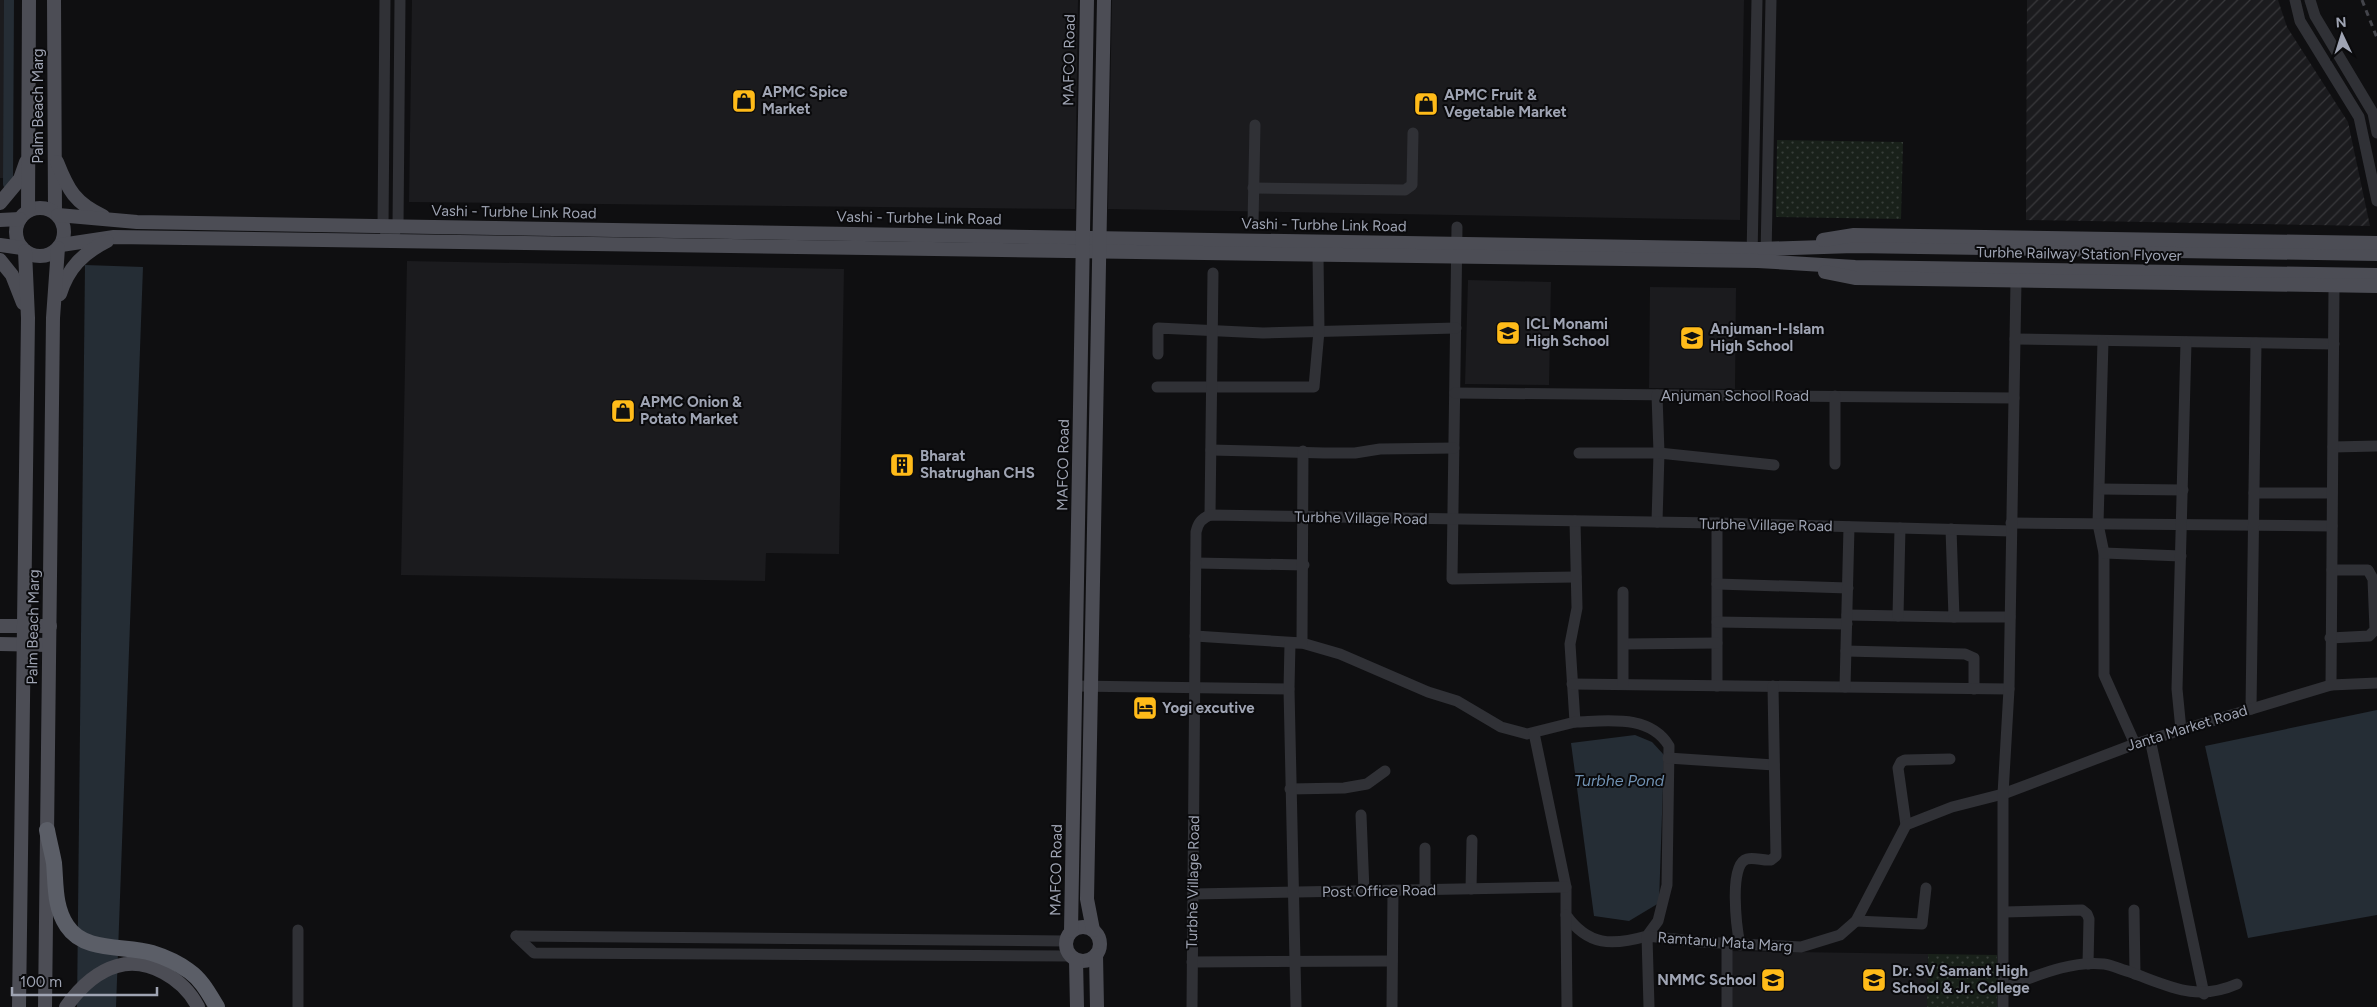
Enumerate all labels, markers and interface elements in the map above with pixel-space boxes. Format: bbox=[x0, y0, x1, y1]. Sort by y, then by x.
north arrow bbox=[2317, 10, 2367, 60]
street label: MAFCO Road bbox=[1059, 14, 1079, 106]
text: N bbox=[2335, 14, 2347, 31]
street label: Palm Beach Marg bbox=[29, 48, 47, 164]
place label: APMC Spice Market bbox=[762, 83, 848, 118]
place label: APMC Fruit & Vegetable Market bbox=[1444, 86, 1567, 121]
shop icon: APMC Spice Market bbox=[731, 88, 757, 114]
shop icon: APMC Fruit & Vegetable Market bbox=[1413, 91, 1439, 117]
street label: Vashi - Turbhe Link Road bbox=[431, 202, 597, 222]
street label: Vashi - Turbhe Link Road bbox=[836, 208, 1002, 228]
street label: Vashi - Turbhe Link Road bbox=[1241, 215, 1407, 235]
street label: Turbhe Railway Station Flyover bbox=[1976, 243, 2182, 265]
place label: ICL Monami High School bbox=[1526, 315, 1609, 350]
school or university icon: ICL Monami High School bbox=[1495, 320, 1521, 346]
place label: Anjuman-I-Islam High School bbox=[1710, 320, 1824, 355]
school or university icon: Anjuman-I-Islam High School bbox=[1679, 325, 1705, 351]
street label: Anjuman School Road bbox=[1661, 387, 1809, 405]
place label: APMC Onion & Potato Market bbox=[640, 393, 742, 428]
shop icon: APMC Onion & Potato Market bbox=[610, 398, 636, 424]
street label: MAFCO Road bbox=[1053, 419, 1073, 511]
place label: Bharat Shatrughan CHS bbox=[920, 447, 1035, 482]
building icon: Bharat Shatrughan CHS bbox=[889, 452, 915, 478]
street label: Turbhe Village Road bbox=[1294, 508, 1428, 528]
street label: Turbhe Village Road bbox=[1699, 515, 1833, 535]
street label: Palm Beach Marg bbox=[23, 569, 43, 685]
hotel icon: Yogi excutive bbox=[1132, 695, 1158, 721]
place label: Yogi excutive bbox=[1162, 699, 1255, 717]
street label: Janta Market Road bbox=[2124, 701, 2250, 755]
water label: Turbhe Pond bbox=[1574, 771, 1665, 790]
street label: Turbhe Village Road bbox=[1183, 815, 1203, 949]
street label: MAFCO Road bbox=[1046, 824, 1066, 916]
street label: Post Office Road bbox=[1322, 881, 1436, 901]
street label: Ramtanu Mata Marg bbox=[1657, 928, 1793, 956]
place label: Dr. SV Samant High School & Jr. College bbox=[1892, 962, 2030, 997]
scale bar bbox=[12, 964, 158, 996]
school or university icon: NMMC School bbox=[1760, 967, 1786, 993]
school or university icon: Dr. SV Samant High School & Jr. College bbox=[1861, 967, 1887, 993]
place label: NMMC School bbox=[1657, 971, 1756, 989]
text: 100 m bbox=[20, 973, 62, 991]

